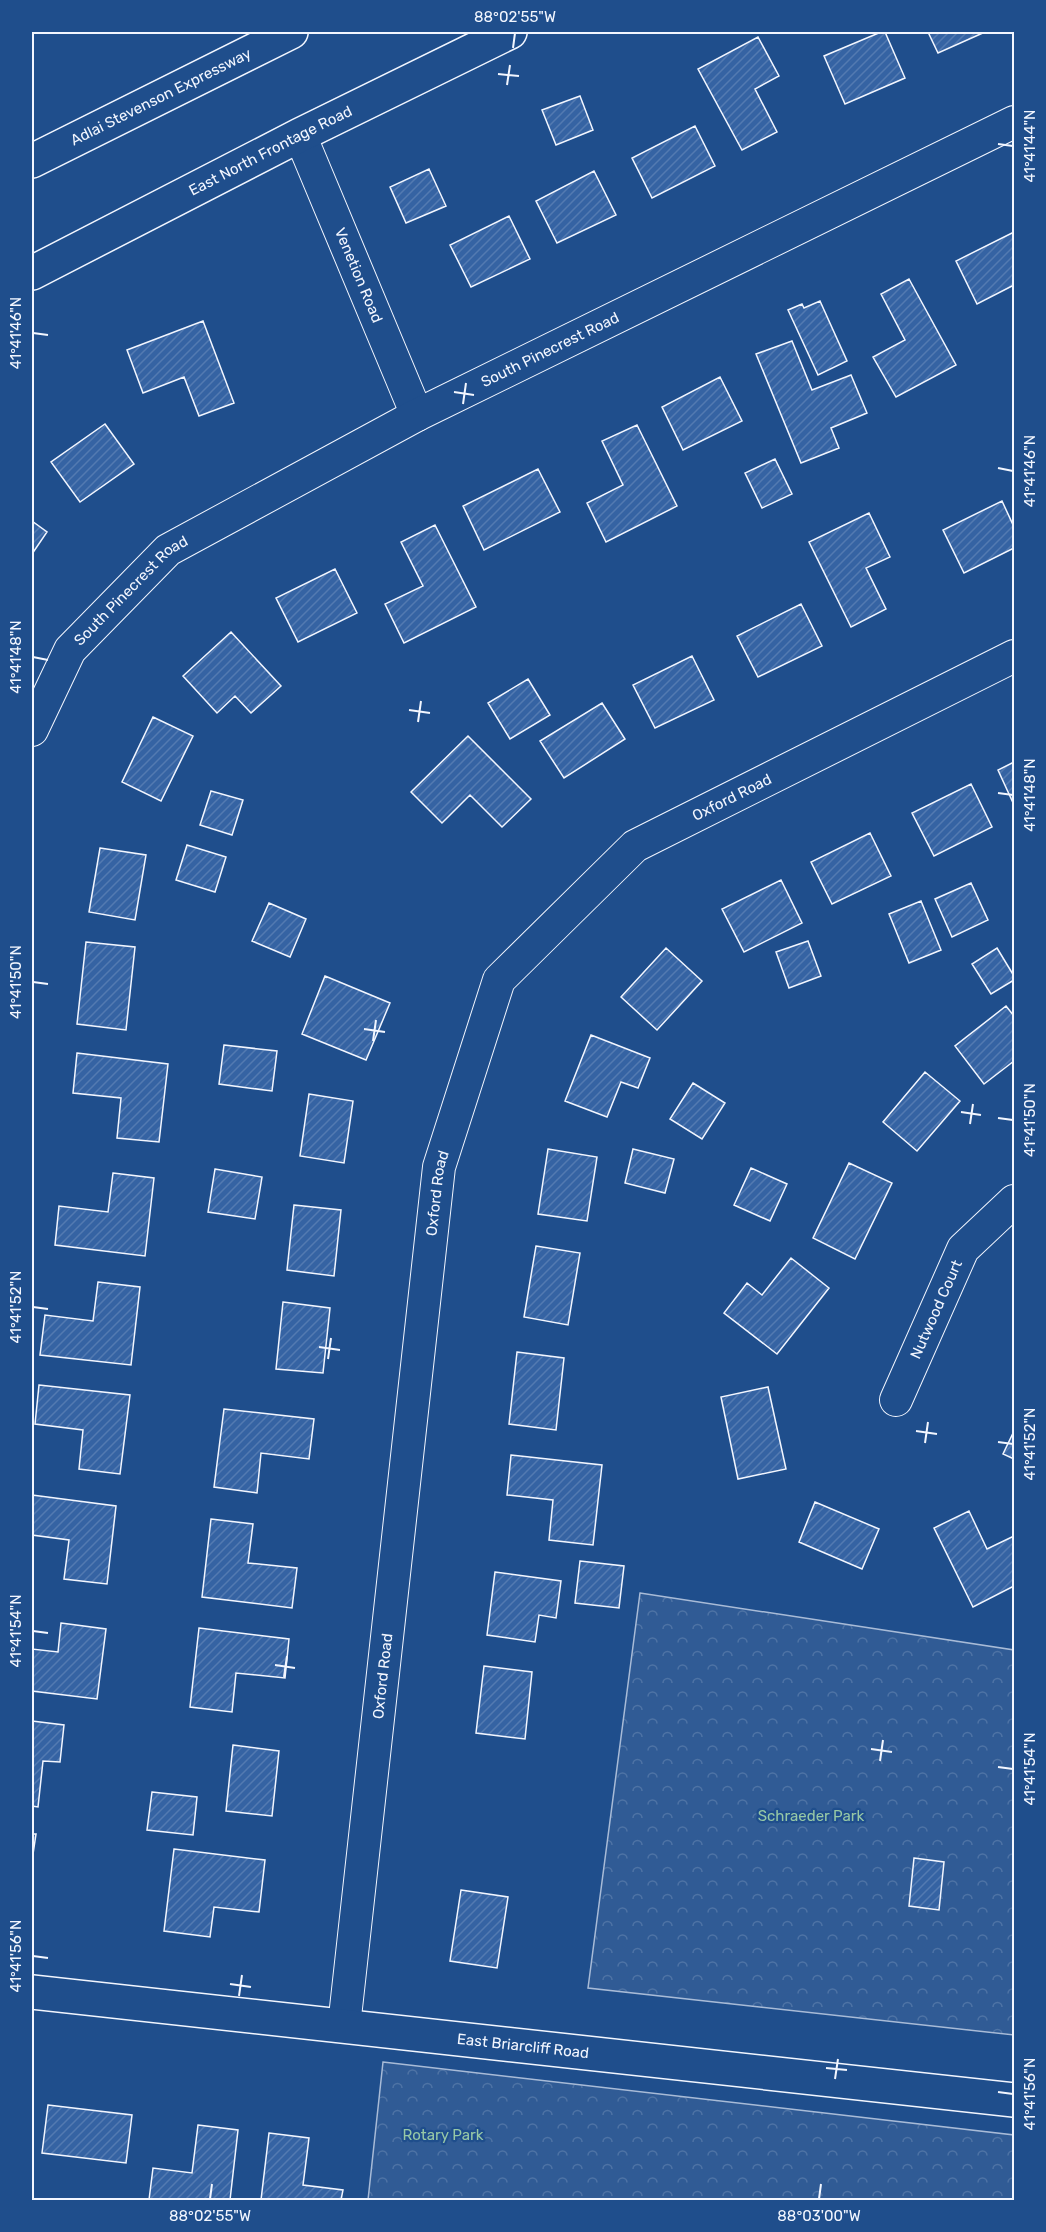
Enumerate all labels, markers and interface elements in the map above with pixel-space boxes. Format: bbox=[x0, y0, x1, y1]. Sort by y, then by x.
text: 88°02'55"W bbox=[474, 8, 556, 26]
street label: Adlai Stevenson Expressway bbox=[68, 44, 254, 149]
street label: East North Frontage Road bbox=[186, 102, 355, 200]
text: 41°41'44"N bbox=[1021, 110, 1039, 182]
street label: Venetion Road bbox=[331, 225, 386, 326]
text: 41°41'46"N bbox=[7, 297, 25, 369]
street label: South Pinecrest Road bbox=[478, 308, 622, 391]
text: 41°41'46"N bbox=[1021, 435, 1039, 507]
street label: South Pinecrest Road bbox=[70, 532, 191, 649]
text: 41°41'48"N bbox=[7, 620, 25, 694]
text: 41°41'48"N bbox=[1021, 758, 1039, 832]
street label: Oxford Road bbox=[689, 770, 775, 825]
text: 41°41'50"N bbox=[7, 945, 25, 1019]
text: 41°41'50"N bbox=[1021, 1083, 1039, 1157]
street label: Oxford Road bbox=[422, 1148, 453, 1237]
street label: Nutwood Court bbox=[906, 1257, 966, 1362]
text: 41°41'52"N bbox=[7, 1270, 25, 1344]
text: 41°41'52"N bbox=[1021, 1407, 1039, 1481]
text: 41°41'54"N bbox=[7, 1594, 25, 1668]
street label: Oxford Road bbox=[369, 1632, 396, 1720]
text: 41°41'54"N bbox=[1021, 1732, 1039, 1806]
park label: Schraeder Park bbox=[758, 1807, 865, 1825]
text: 41°41'56"N bbox=[7, 1920, 25, 1992]
street label: East Briarcliff Road bbox=[456, 2030, 590, 2062]
text: 41°41'56"N bbox=[1021, 2058, 1039, 2130]
park label: Rotary Park bbox=[403, 2126, 484, 2144]
text: 88°02'55"W bbox=[169, 2207, 251, 2225]
text: 88°03'00"W bbox=[777, 2207, 861, 2225]

